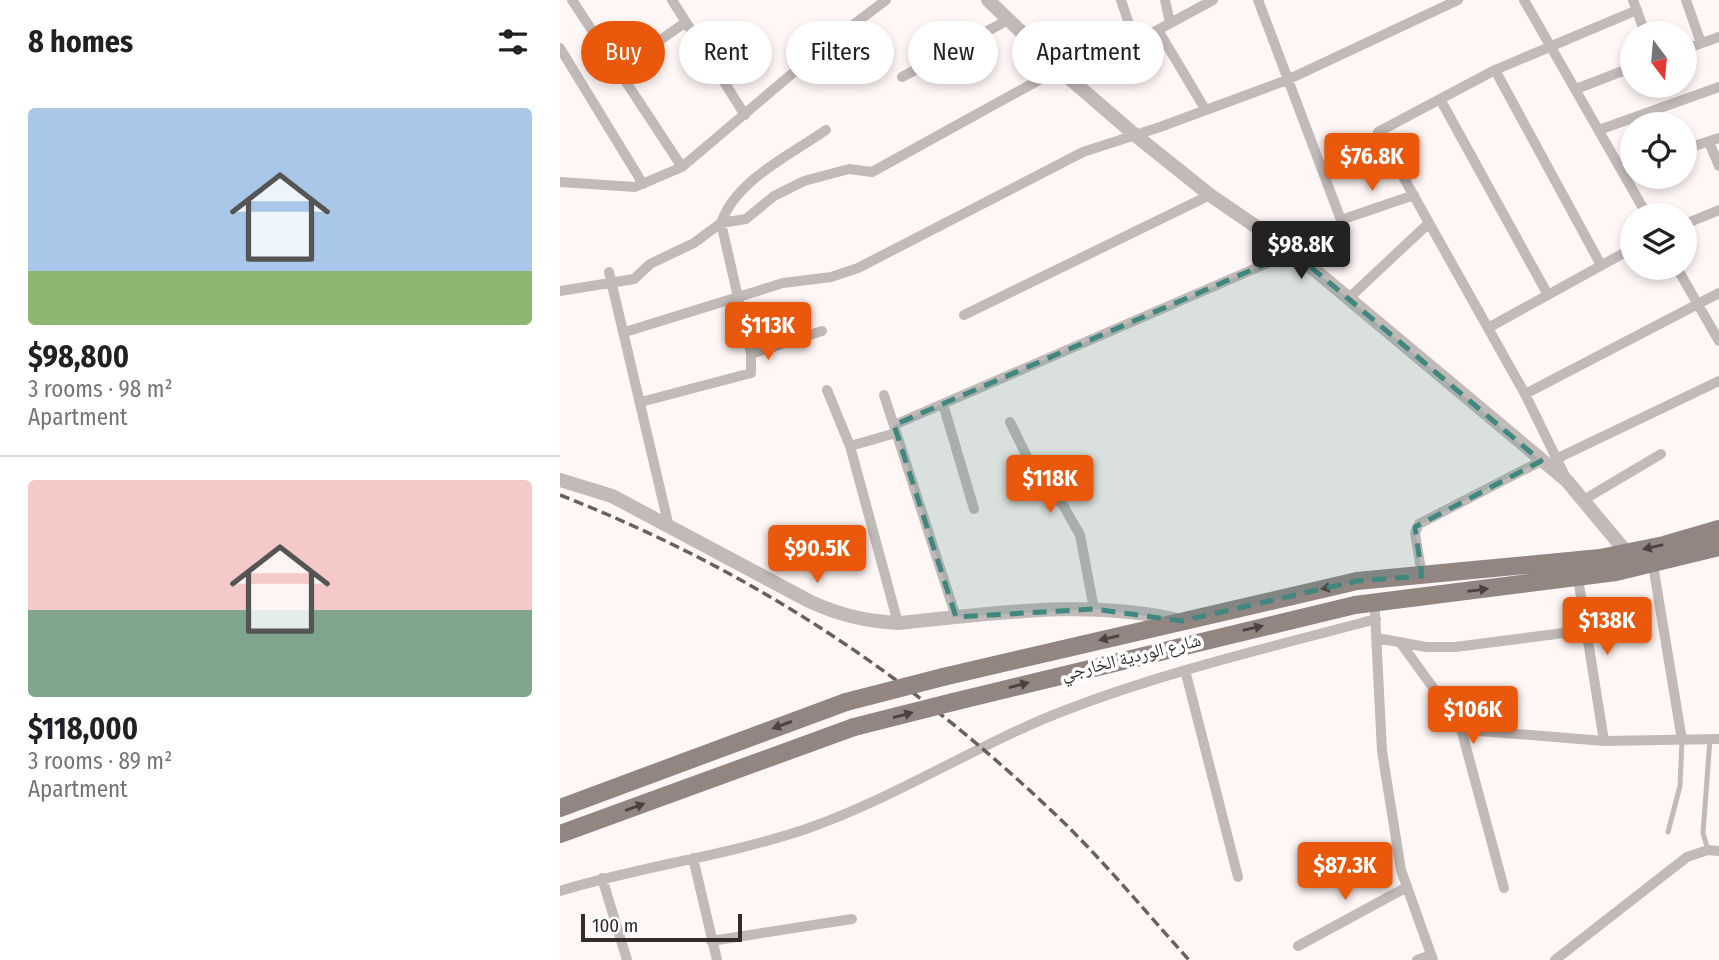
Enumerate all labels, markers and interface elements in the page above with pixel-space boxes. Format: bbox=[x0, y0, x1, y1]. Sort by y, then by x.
chip: Buy bbox=[581, 21, 665, 84]
chip: Rent bbox=[679, 21, 772, 84]
chip: Filters bbox=[786, 21, 894, 84]
chip: New bbox=[908, 21, 998, 84]
chip: Apartment bbox=[1012, 21, 1164, 84]
north arrow bbox=[1620, 21, 1698, 98]
map controls bbox=[1620, 21, 1697, 280]
icon: filters bbox=[494, 23, 532, 61]
text: 8 homes bbox=[28, 24, 133, 60]
button: locate bbox=[1620, 112, 1697, 189]
pin: $76.8K bbox=[1315, 134, 1429, 193]
text: $76.8K bbox=[1340, 142, 1404, 170]
icon: home bbox=[217, 154, 343, 280]
button: layers bbox=[1620, 203, 1697, 280]
pin: $98.8K bbox=[1244, 222, 1358, 281]
text: $98.8K bbox=[1268, 230, 1334, 258]
pin: $113K bbox=[719, 302, 817, 362]
text: $113K bbox=[741, 311, 795, 339]
text: $98,800 bbox=[28, 339, 129, 375]
text: 3 rooms · 98 m² bbox=[28, 375, 173, 403]
text: Apartment bbox=[28, 403, 128, 431]
pin: $118K bbox=[1001, 456, 1099, 515]
text: $118K bbox=[1022, 464, 1078, 492]
icon: home bbox=[217, 526, 343, 652]
pin: $90.5K bbox=[760, 526, 874, 585]
text: $90.5K bbox=[784, 534, 850, 562]
one-way arrow bbox=[1642, 542, 1664, 553]
one-way arrow bbox=[1320, 581, 1342, 592]
one-way arrow bbox=[1467, 585, 1489, 596]
pin: $138K bbox=[1558, 598, 1656, 657]
text: $138K bbox=[1579, 606, 1635, 634]
one-way arrow bbox=[1243, 622, 1265, 633]
street label: شارع الوردية الخارجي bbox=[1059, 629, 1204, 688]
one-way arrow bbox=[1098, 632, 1120, 643]
one-way arrow bbox=[1008, 679, 1030, 690]
pin: $106K bbox=[1424, 686, 1522, 746]
text: $106K bbox=[1444, 695, 1502, 723]
one-way arrow bbox=[893, 709, 914, 719]
text: $118,000 bbox=[28, 711, 138, 747]
one-way arrow bbox=[771, 720, 792, 731]
text: 3 rooms · 89 m² bbox=[28, 747, 172, 775]
text: Apartment bbox=[28, 775, 128, 803]
one-way arrow bbox=[624, 801, 645, 812]
pin: $87.3K bbox=[1288, 842, 1402, 902]
text: $87.3K bbox=[1314, 851, 1376, 879]
scale bar bbox=[581, 911, 742, 943]
text: 100 m bbox=[592, 914, 638, 937]

